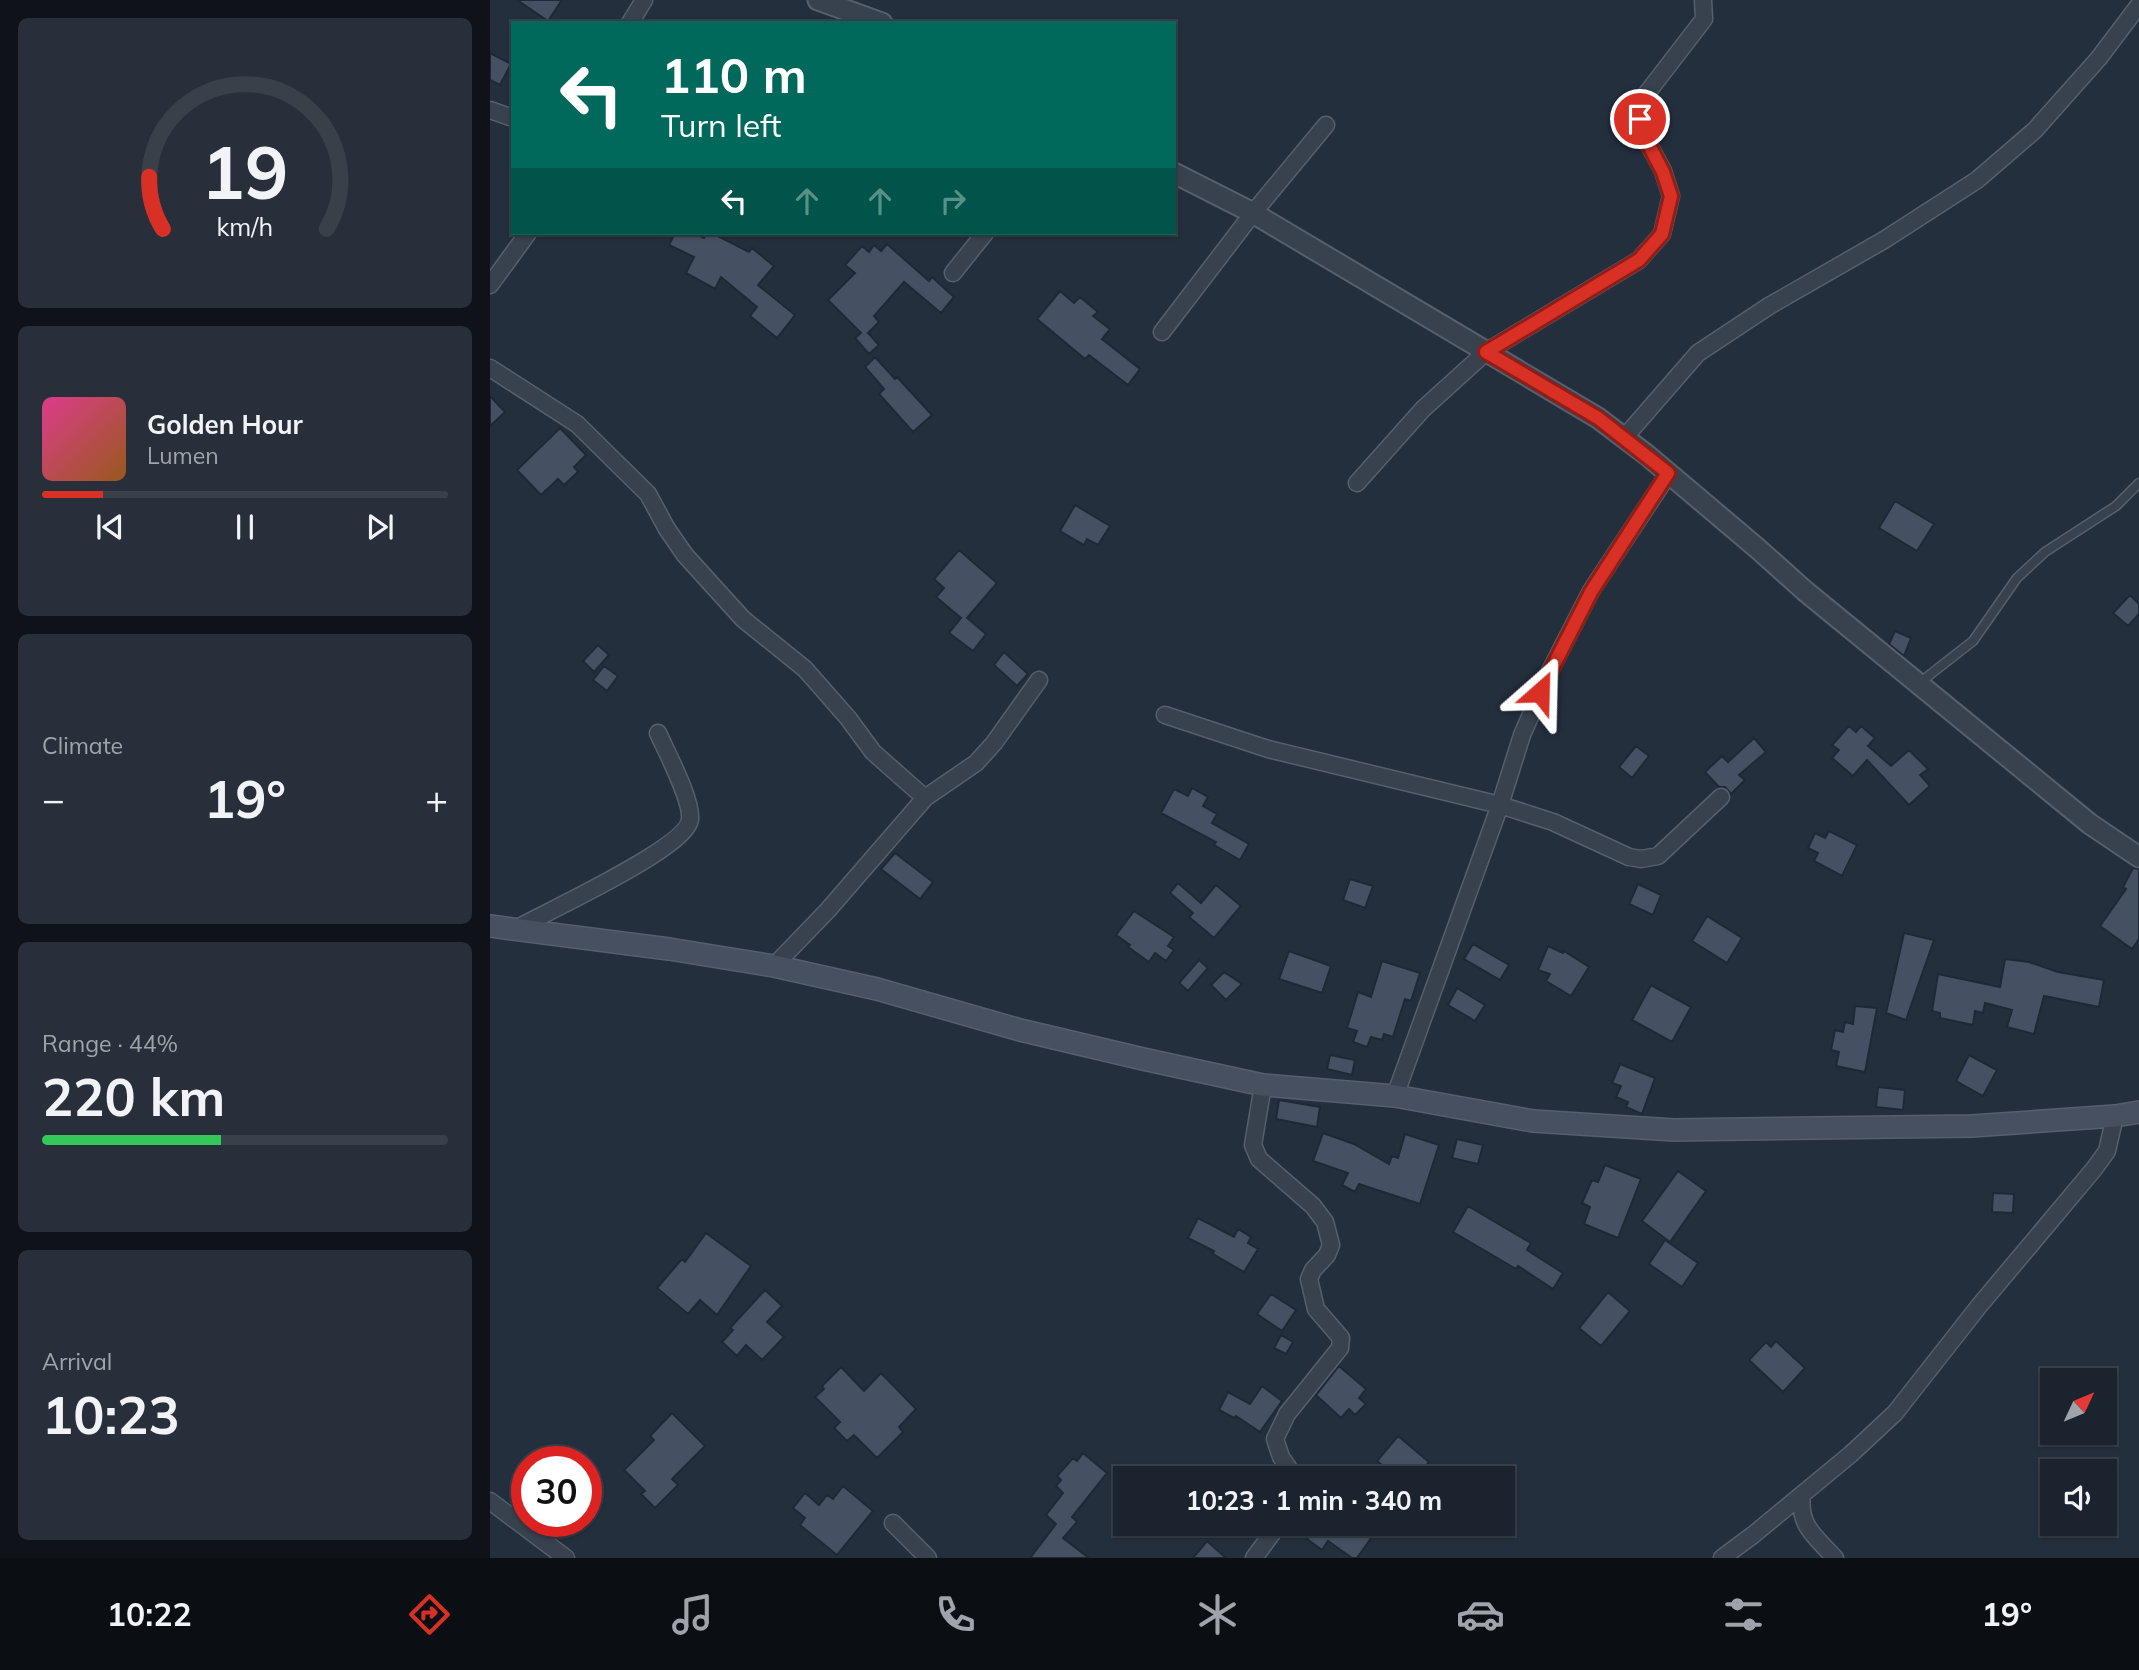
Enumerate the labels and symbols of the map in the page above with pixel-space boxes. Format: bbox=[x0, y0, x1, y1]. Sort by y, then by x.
pin bbox=[1610, 89, 1670, 149]
position arrow bbox=[1503, 655, 1577, 729]
north arrow bbox=[2040, 1368, 2118, 1446]
speed limit sign: 30 bbox=[511, 1446, 602, 1537]

